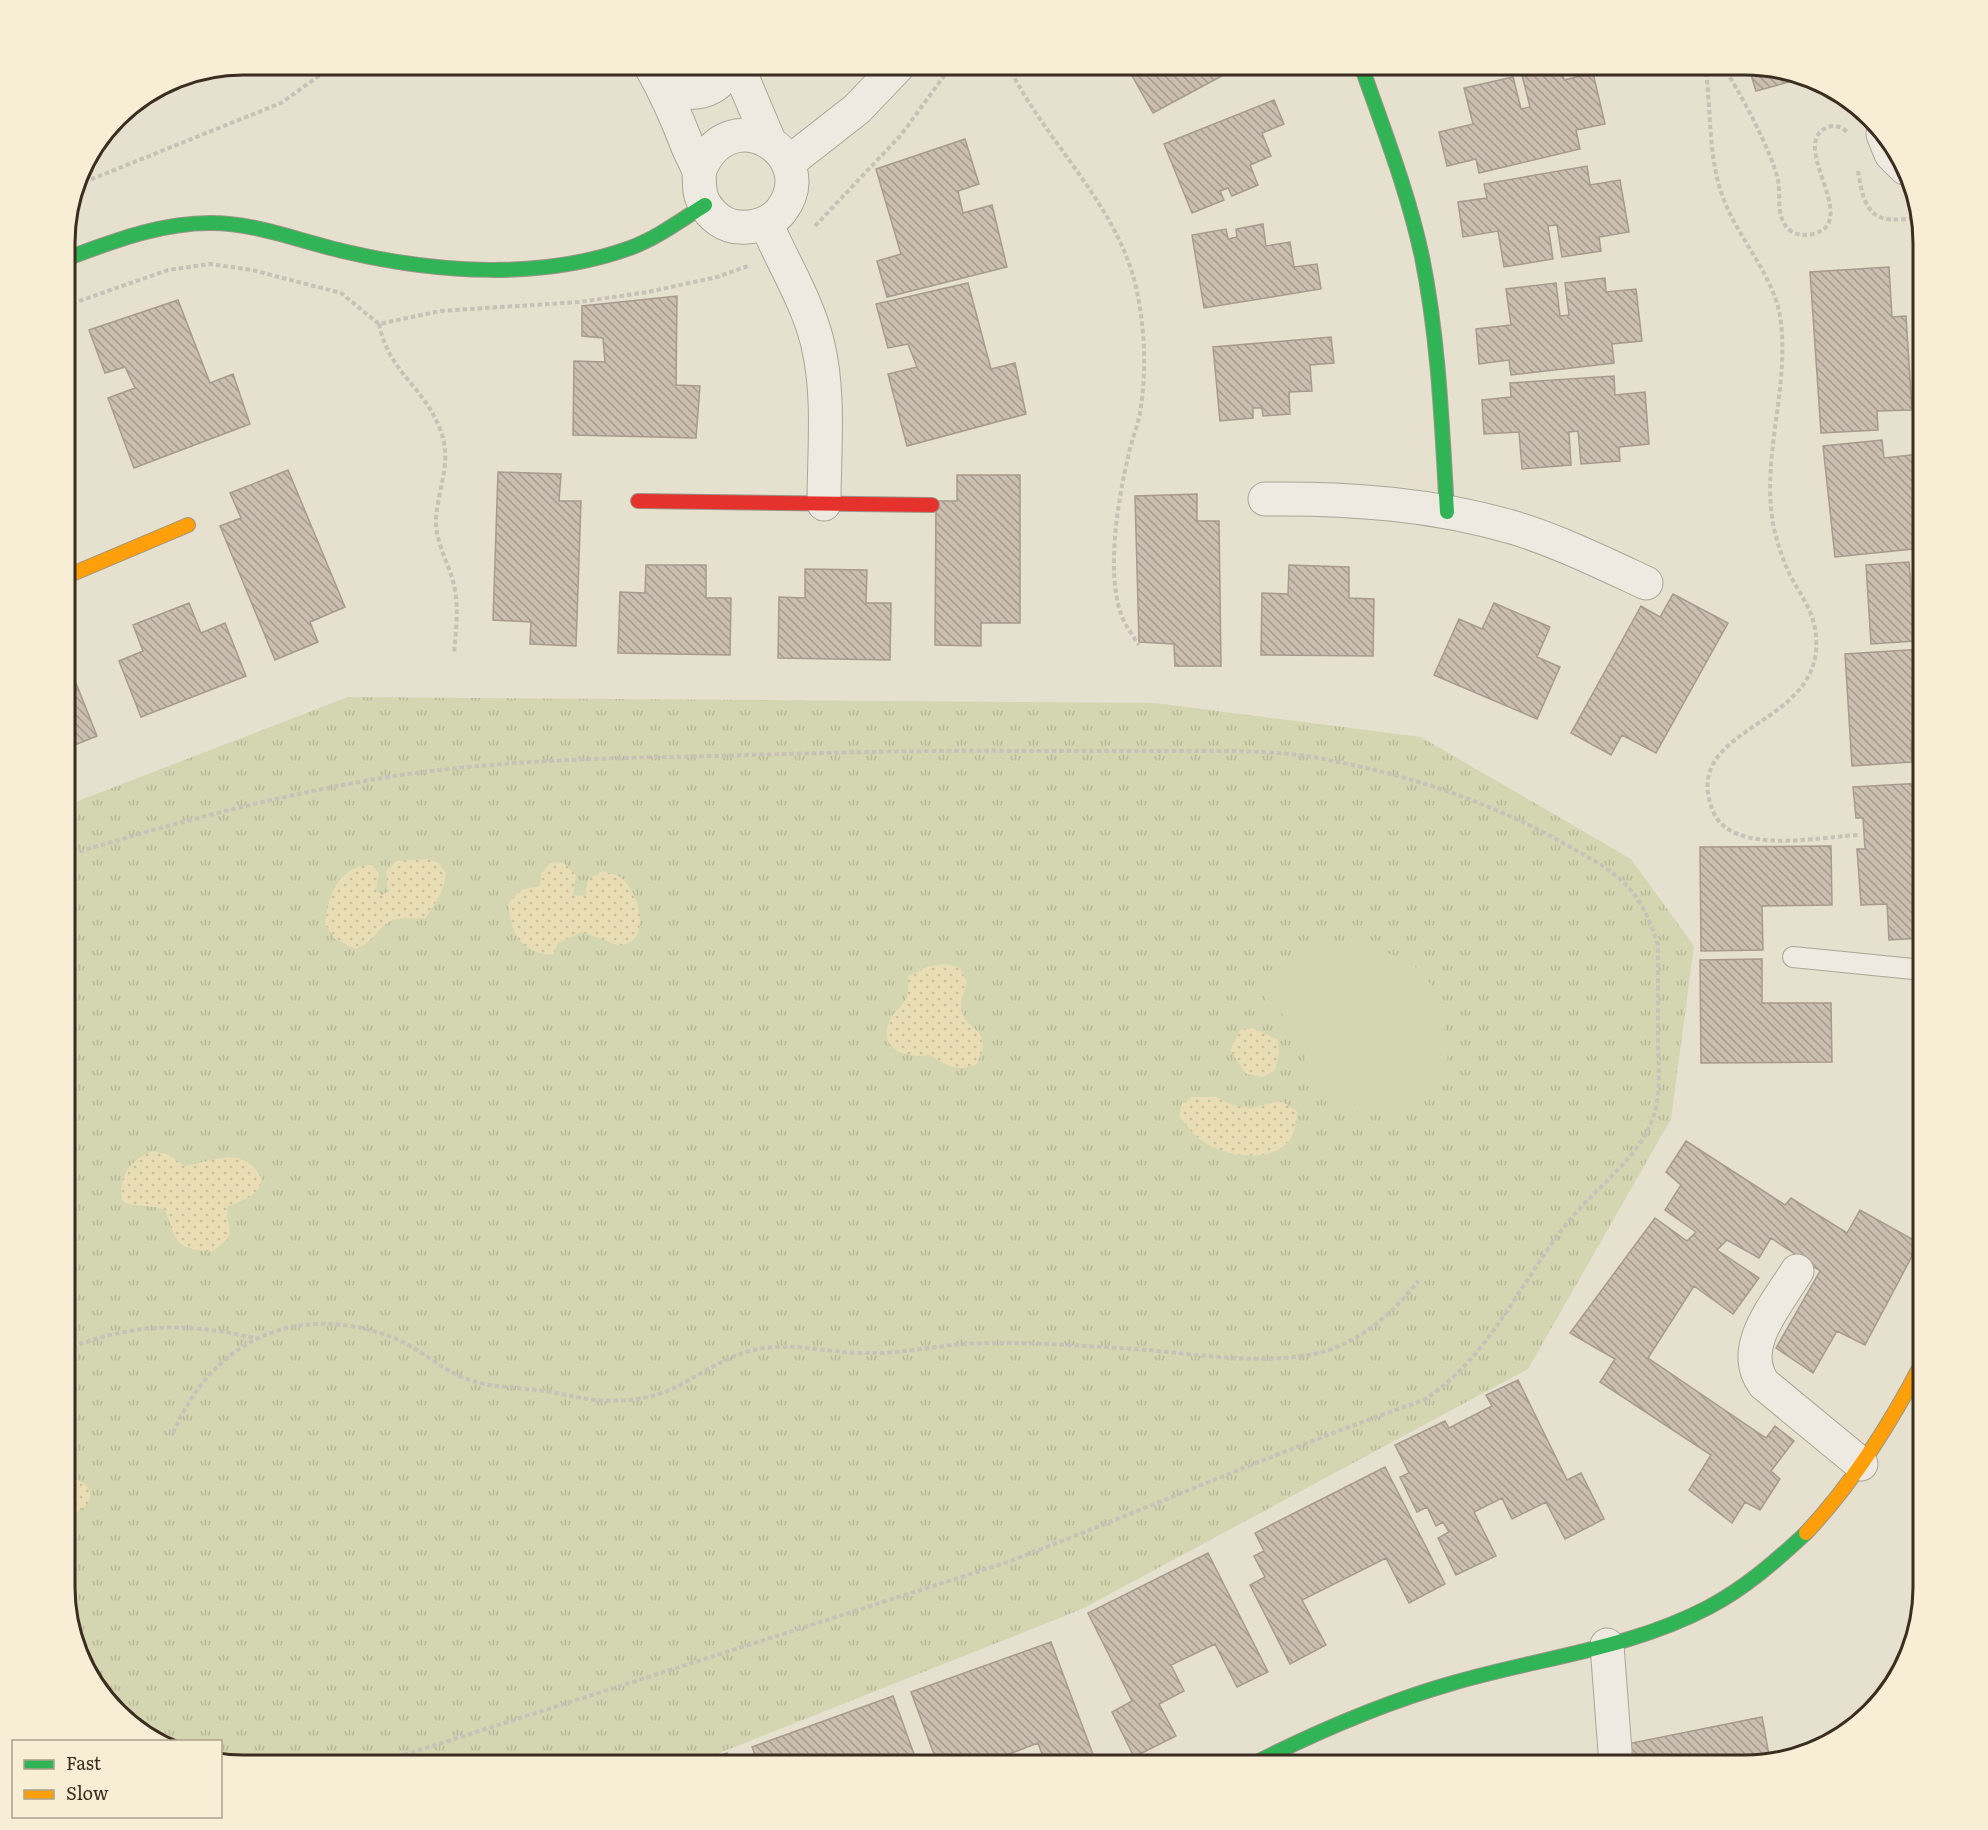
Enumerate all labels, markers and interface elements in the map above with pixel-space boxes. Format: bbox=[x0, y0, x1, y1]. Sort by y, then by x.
legend bbox=[12, 1740, 222, 1818]
text: Fast bbox=[66, 1749, 102, 1776]
text: Slow bbox=[66, 1779, 109, 1806]

